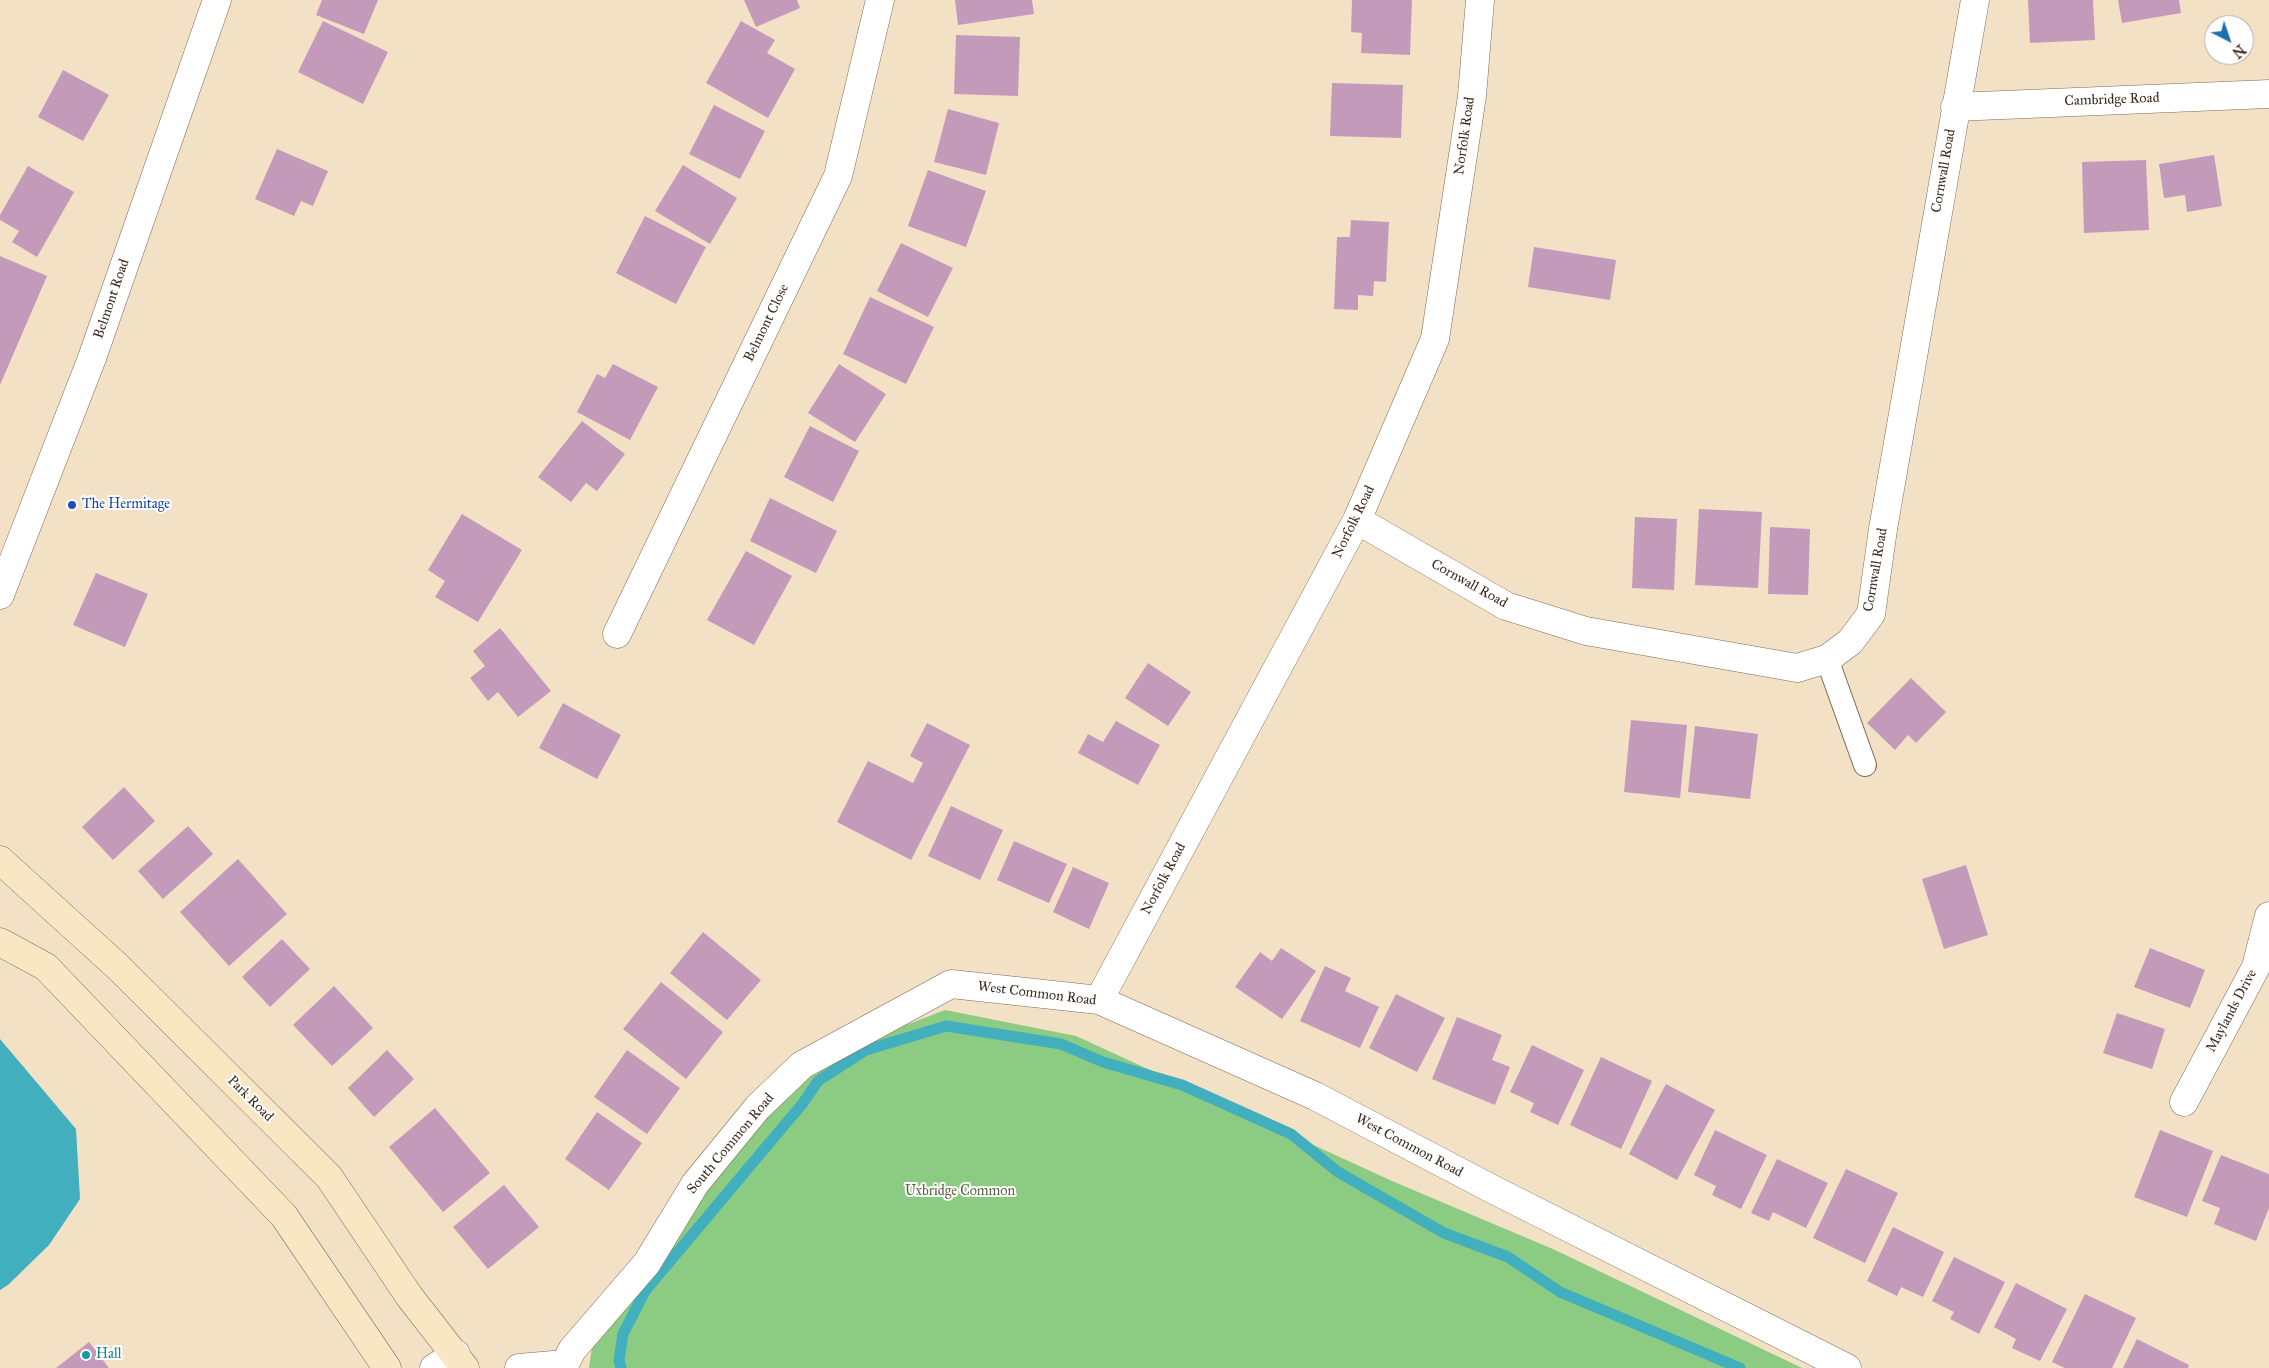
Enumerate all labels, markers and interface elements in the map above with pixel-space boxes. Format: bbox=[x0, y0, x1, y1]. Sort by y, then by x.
north arrow bbox=[2204, 15, 2254, 65]
text: N bbox=[2228, 41, 2249, 61]
street label: Cambridge Road bbox=[2064, 90, 2160, 110]
street label: Norfolk Road bbox=[1451, 96, 1479, 176]
street label: Cornwall Road bbox=[1928, 128, 1960, 214]
street label: Belmont Road bbox=[91, 257, 133, 341]
street label: Belmont Close bbox=[741, 281, 793, 365]
street label: Norfolk Road bbox=[1329, 483, 1379, 561]
place label: The Hermitage bbox=[82, 497, 170, 513]
marker: The Hermitage bbox=[66, 499, 78, 511]
street label: Cornwall Road bbox=[1860, 527, 1892, 613]
street label: Cornwall Road bbox=[1428, 556, 1510, 612]
street label: Norfolk Road bbox=[1138, 840, 1190, 918]
street label: Maylands Drive bbox=[2203, 967, 2261, 1055]
street label: West Common Road bbox=[977, 978, 1097, 1010]
street label: Park Road bbox=[223, 1072, 277, 1126]
street label: South Common Road bbox=[684, 1090, 778, 1198]
street label: West Common Road bbox=[1352, 1111, 1466, 1181]
park label: Uxbridge Common bbox=[905, 1184, 1015, 1200]
place label: Hall bbox=[96, 1347, 122, 1363]
marker: Hall bbox=[80, 1349, 92, 1361]

